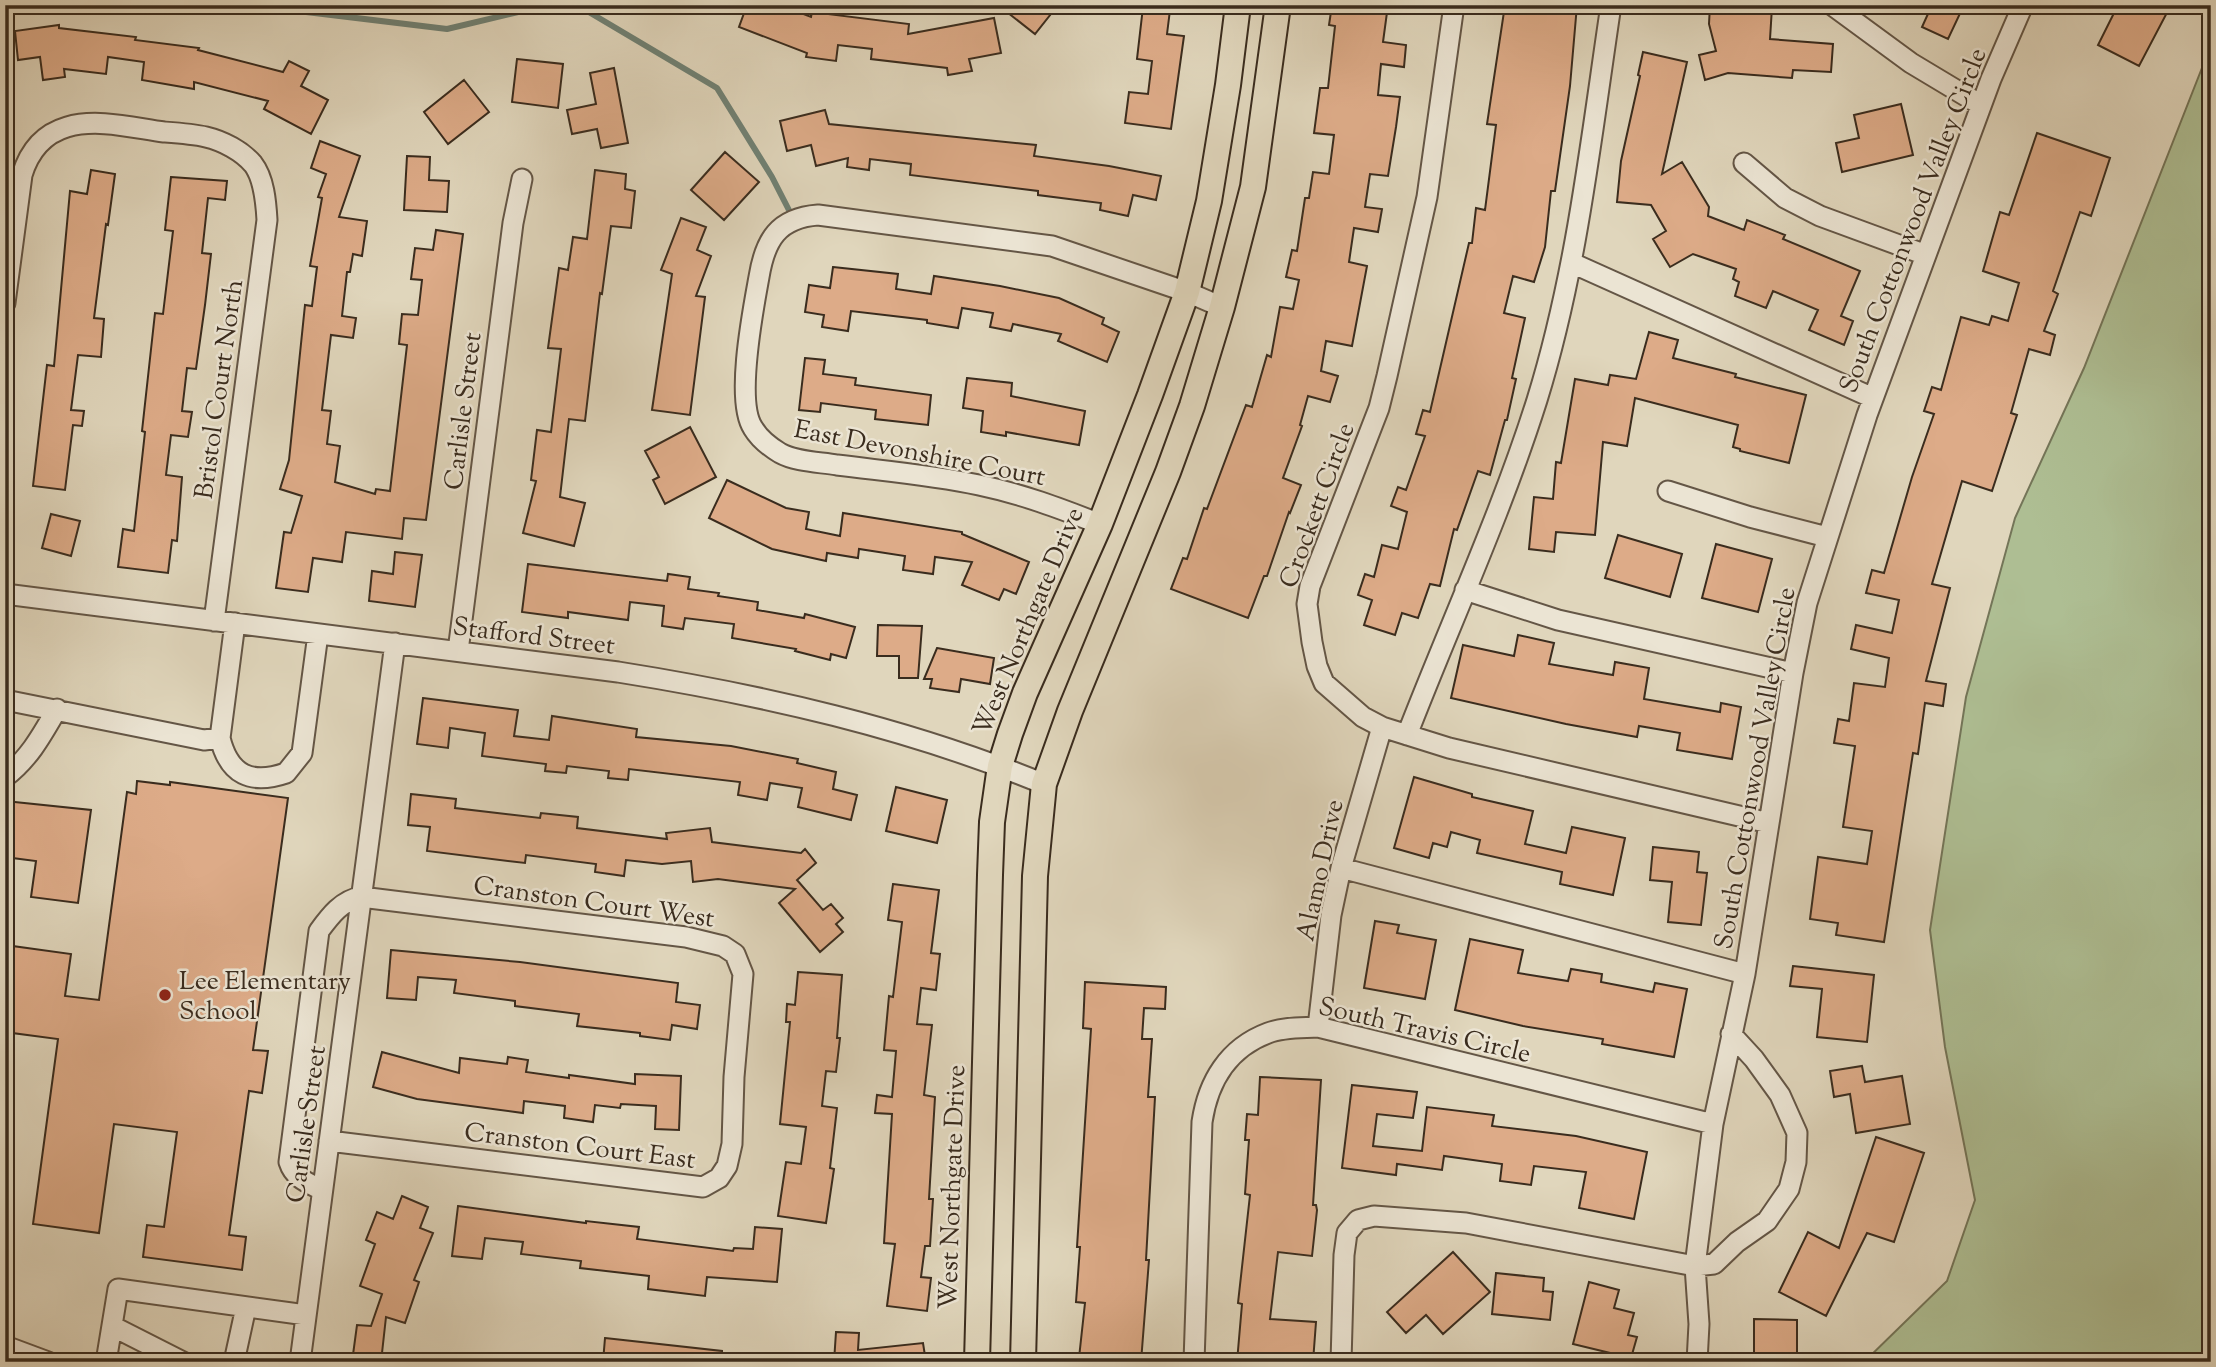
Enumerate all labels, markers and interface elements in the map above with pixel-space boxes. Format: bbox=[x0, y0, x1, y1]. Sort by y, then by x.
street label: South Cottonwood Valley Circle bbox=[1831, 43, 1997, 399]
street label: Bristol Court North bbox=[187, 277, 254, 502]
street label: Carlisle Street bbox=[436, 330, 493, 492]
street label: East Devonshire Court bbox=[791, 412, 1048, 497]
street label: Crockett Circle bbox=[1271, 418, 1365, 594]
street label: West Northgate Drive bbox=[964, 502, 1094, 742]
street label: South Cottonwood Valley Circle bbox=[1706, 585, 1807, 952]
street label: Stafford Street bbox=[451, 609, 617, 666]
street label: Alamo Drive bbox=[1288, 796, 1355, 945]
street label: Cranston Court West bbox=[471, 868, 717, 939]
place label: Lee Elementary School bbox=[179, 964, 351, 1031]
marker: Lee Elementary School bbox=[157, 987, 173, 1003]
street label: South Travis Circle bbox=[1315, 989, 1534, 1074]
street label: Carlisle Street bbox=[278, 1043, 337, 1205]
street label: West Northgate Drive bbox=[931, 1064, 976, 1310]
street label: Cranston Court East bbox=[462, 1115, 697, 1180]

